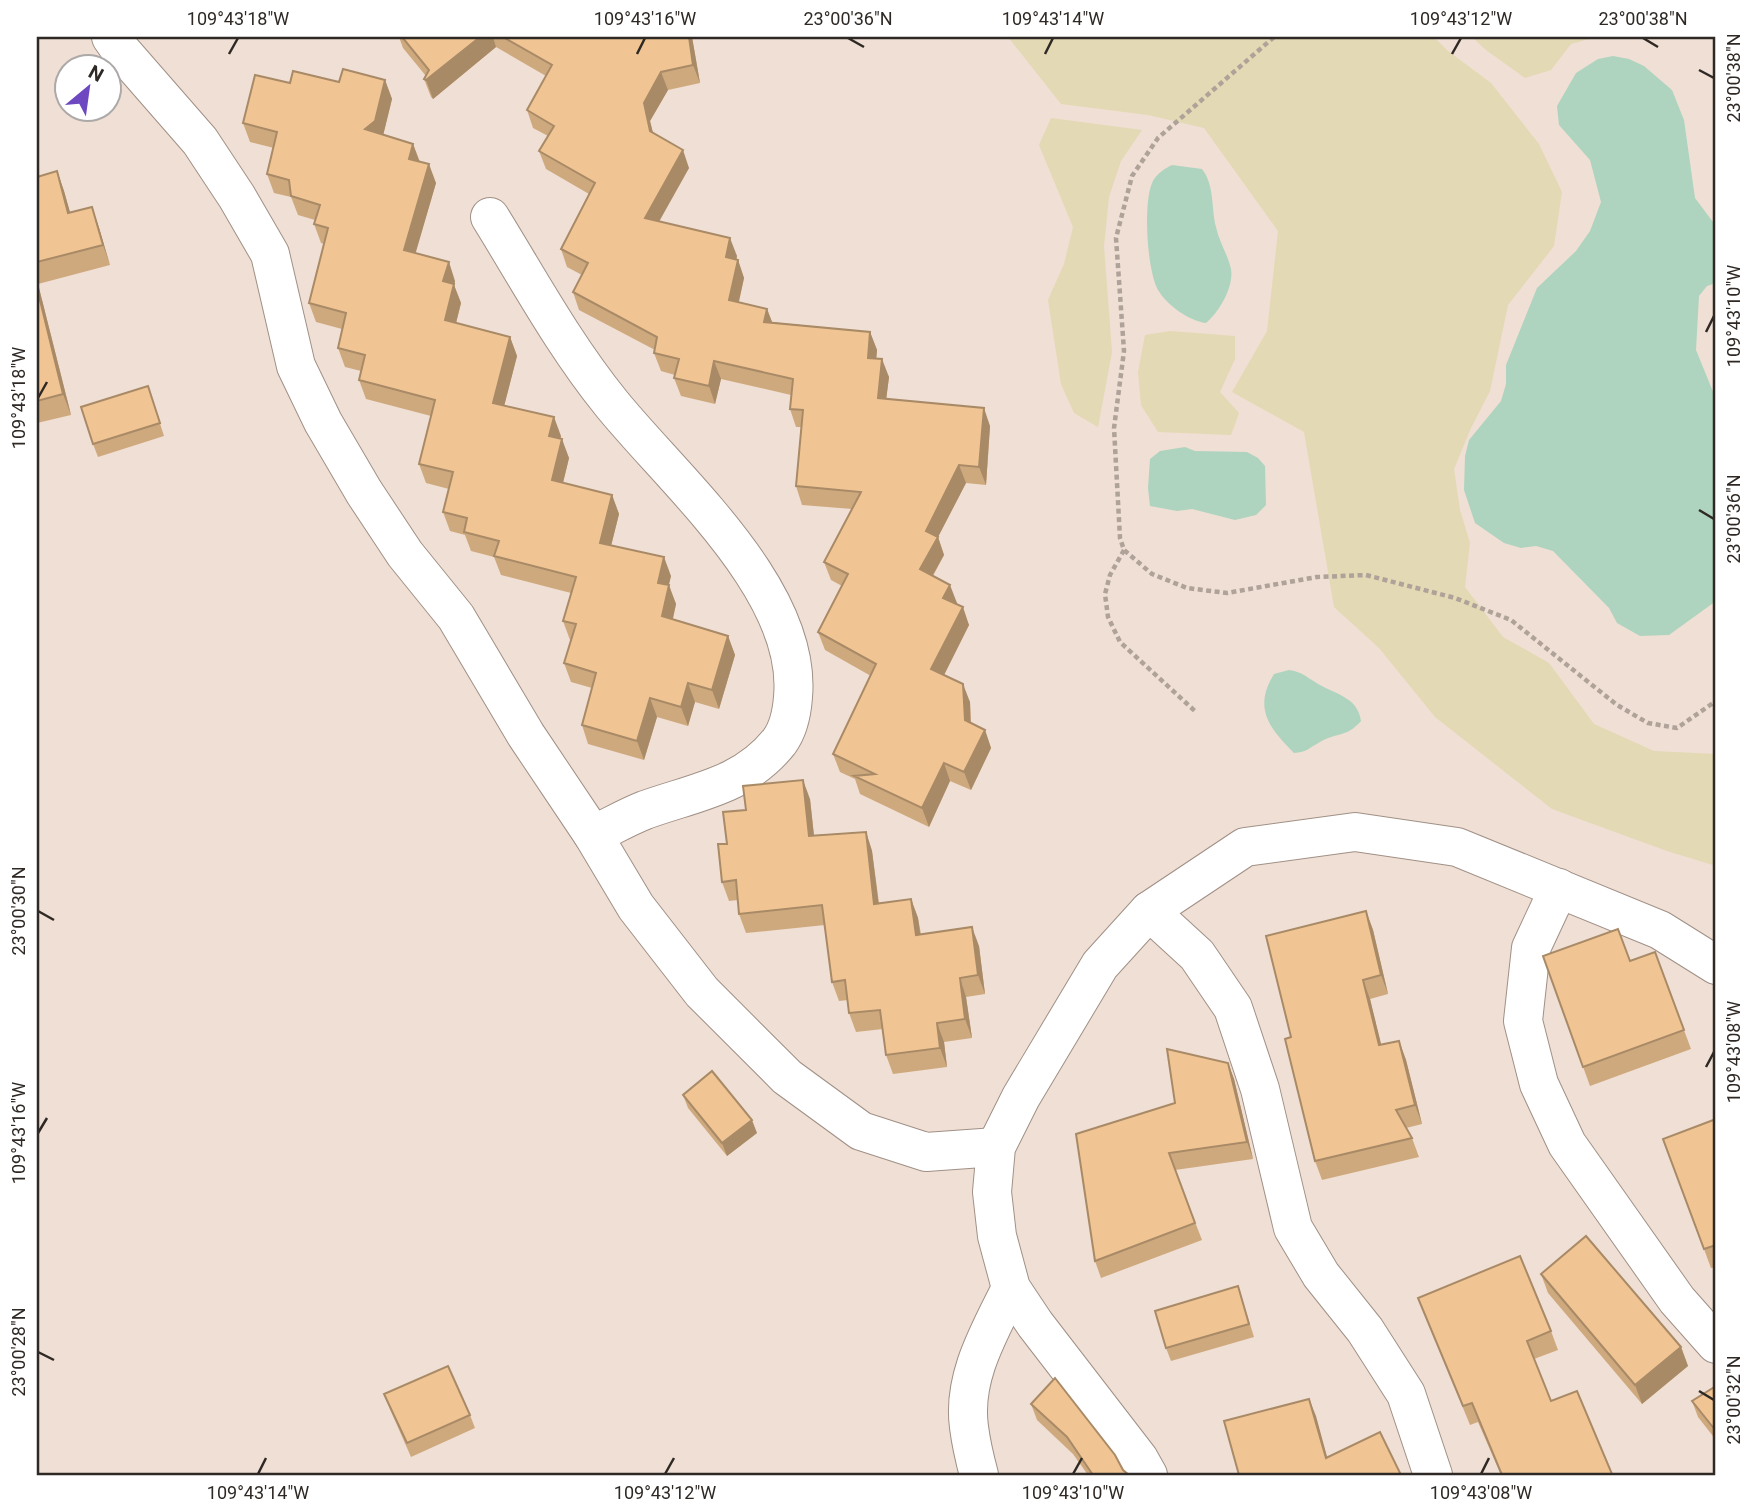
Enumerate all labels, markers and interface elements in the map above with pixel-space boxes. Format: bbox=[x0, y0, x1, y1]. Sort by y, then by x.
text: 109°43'18"W bbox=[187, 8, 289, 29]
text: 109°43'16"W bbox=[594, 8, 696, 29]
text: 23°00'36"N bbox=[803, 8, 893, 29]
text: 109°43'14"W bbox=[1002, 8, 1104, 29]
text: 109°43'12"W bbox=[1410, 8, 1512, 29]
text: 23°00'38"N bbox=[1598, 8, 1688, 29]
text: 23°00'38"N bbox=[1723, 33, 1744, 123]
north arrow bbox=[52, 52, 122, 122]
text: N bbox=[85, 60, 107, 87]
text: 109°43'10"W bbox=[1723, 265, 1744, 367]
text: 109°43'18"W bbox=[8, 347, 29, 449]
text: 23°00'36"N bbox=[1723, 474, 1744, 564]
text: 23°00'30"N bbox=[8, 866, 29, 956]
text: 109°43'08"W bbox=[1723, 1001, 1744, 1103]
text: 109°43'16"W bbox=[8, 1082, 29, 1184]
text: 23°00'28"N bbox=[8, 1307, 29, 1397]
text: 23°00'32"N bbox=[1723, 1355, 1744, 1445]
text: 109°43'14"W bbox=[207, 1482, 309, 1503]
text: 109°43'12"W bbox=[614, 1482, 716, 1503]
text: 109°43'10"W bbox=[1022, 1482, 1124, 1503]
text: 109°43'08"W bbox=[1430, 1482, 1532, 1503]

